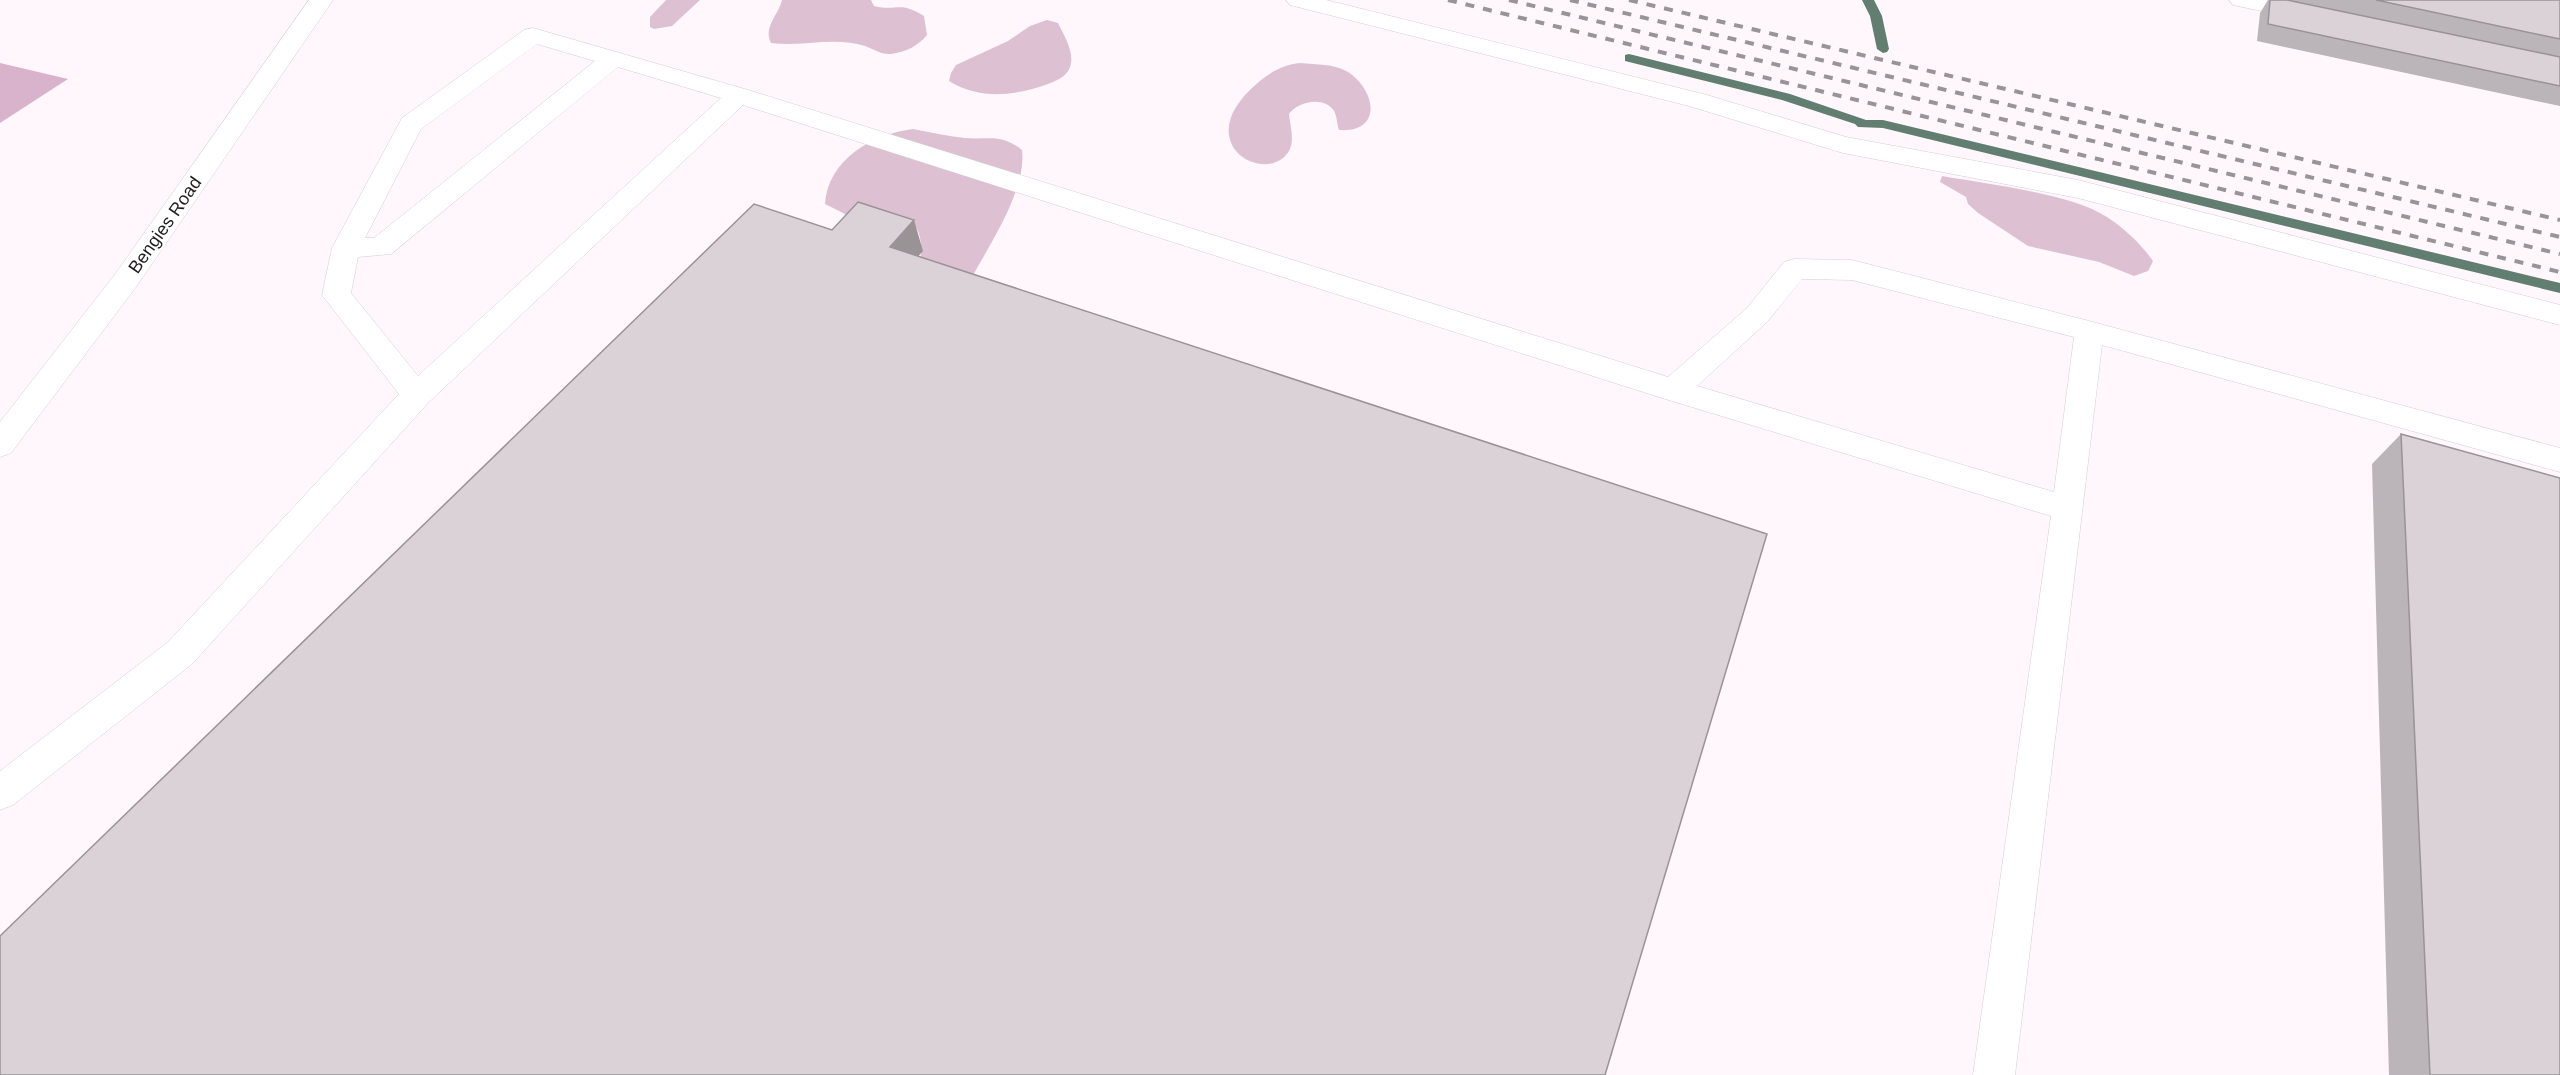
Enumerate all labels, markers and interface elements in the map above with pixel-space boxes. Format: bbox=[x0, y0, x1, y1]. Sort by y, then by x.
street label: Bengies Road bbox=[124, 173, 206, 277]

